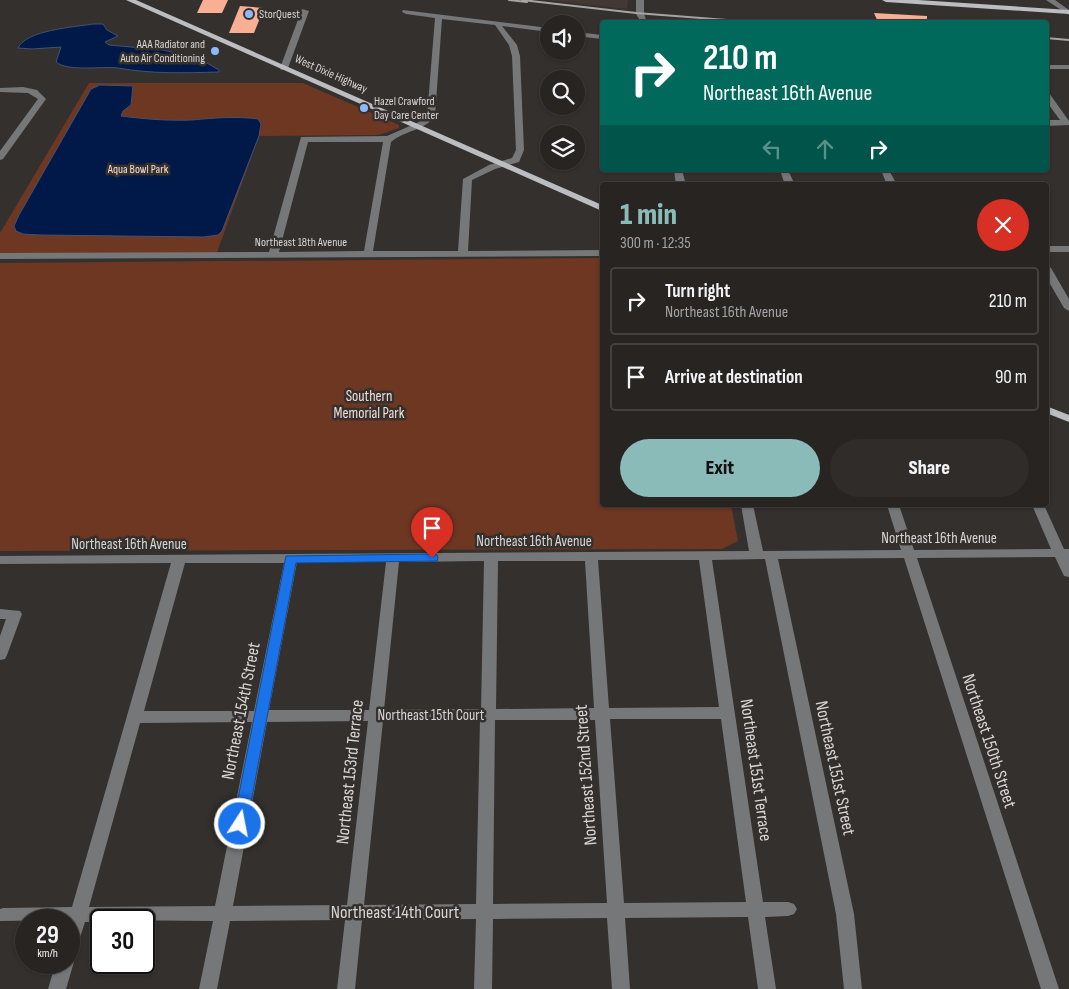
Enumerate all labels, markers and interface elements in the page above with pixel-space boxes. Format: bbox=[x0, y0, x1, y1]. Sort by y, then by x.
place label: StorQuest bbox=[259, 7, 300, 22]
marker: StorQuest bbox=[243, 8, 255, 20]
map controls bbox=[540, 15, 585, 170]
button: sound bbox=[540, 15, 585, 60]
place label: AAA Radiator and Auto Air Conditioning bbox=[119, 37, 205, 66]
text: 210 m bbox=[703, 37, 777, 80]
icon: right bbox=[620, 40, 685, 105]
marker: AAA Radiator and Auto Air Conditioning bbox=[209, 45, 221, 57]
street label: West Dixie Highway bbox=[292, 51, 370, 97]
button: search bbox=[540, 70, 585, 115]
text: Northeast 16th Avenue bbox=[703, 80, 872, 107]
place label: Hazel Crawford Day Care Center bbox=[374, 94, 439, 123]
marker: Hazel Crawford Day Care Center bbox=[358, 102, 370, 114]
button: layers bbox=[540, 125, 585, 170]
icon: left bbox=[758, 135, 786, 163]
icon: ahead bbox=[811, 135, 839, 163]
icon: right bbox=[864, 135, 892, 163]
park label: Aqua Bowl Park bbox=[107, 162, 169, 177]
text: 1 min bbox=[620, 197, 677, 233]
button: close bbox=[977, 199, 1029, 251]
text: 300 m · 12:35 bbox=[620, 234, 691, 253]
street label: Northeast 18th Avenue bbox=[255, 235, 347, 250]
text: Turn right bbox=[665, 280, 730, 303]
icon: right bbox=[622, 287, 650, 315]
text: 210 m bbox=[989, 290, 1027, 313]
text: Northeast 16th Avenue bbox=[665, 303, 788, 322]
icon: arrive bbox=[622, 363, 650, 391]
text: Arrive at destination bbox=[665, 366, 803, 389]
text: 90 m bbox=[995, 366, 1027, 389]
park label: Southern Memorial Park bbox=[334, 387, 405, 423]
button: Exit bbox=[620, 439, 820, 497]
button: Share bbox=[830, 439, 1029, 497]
pin bbox=[411, 507, 453, 558]
icon: arrive bbox=[418, 514, 446, 542]
street label: Northeast 16th Avenue bbox=[881, 529, 997, 548]
street label: Northeast 16th Avenue bbox=[476, 532, 592, 551]
street label: Northeast 16th Avenue bbox=[71, 535, 187, 554]
street label: Northeast 154th Street bbox=[217, 640, 265, 781]
street label: Northeast 150th Street bbox=[957, 671, 1021, 811]
street label: Northeast 151st Terrace bbox=[736, 697, 776, 843]
street label: Northeast 153rd Terrace bbox=[332, 699, 368, 845]
street label: Northeast 151st Street bbox=[811, 699, 860, 838]
street label: Northeast 152nd Street bbox=[571, 703, 601, 846]
street label: Northeast 15th Court bbox=[378, 706, 485, 725]
position arrow bbox=[213, 797, 265, 849]
street label: Northeast 14th Court bbox=[331, 902, 460, 923]
speed limit sign: 30 bbox=[90, 909, 155, 974]
text: 29 bbox=[36, 920, 59, 951]
text: km/h bbox=[37, 946, 58, 961]

